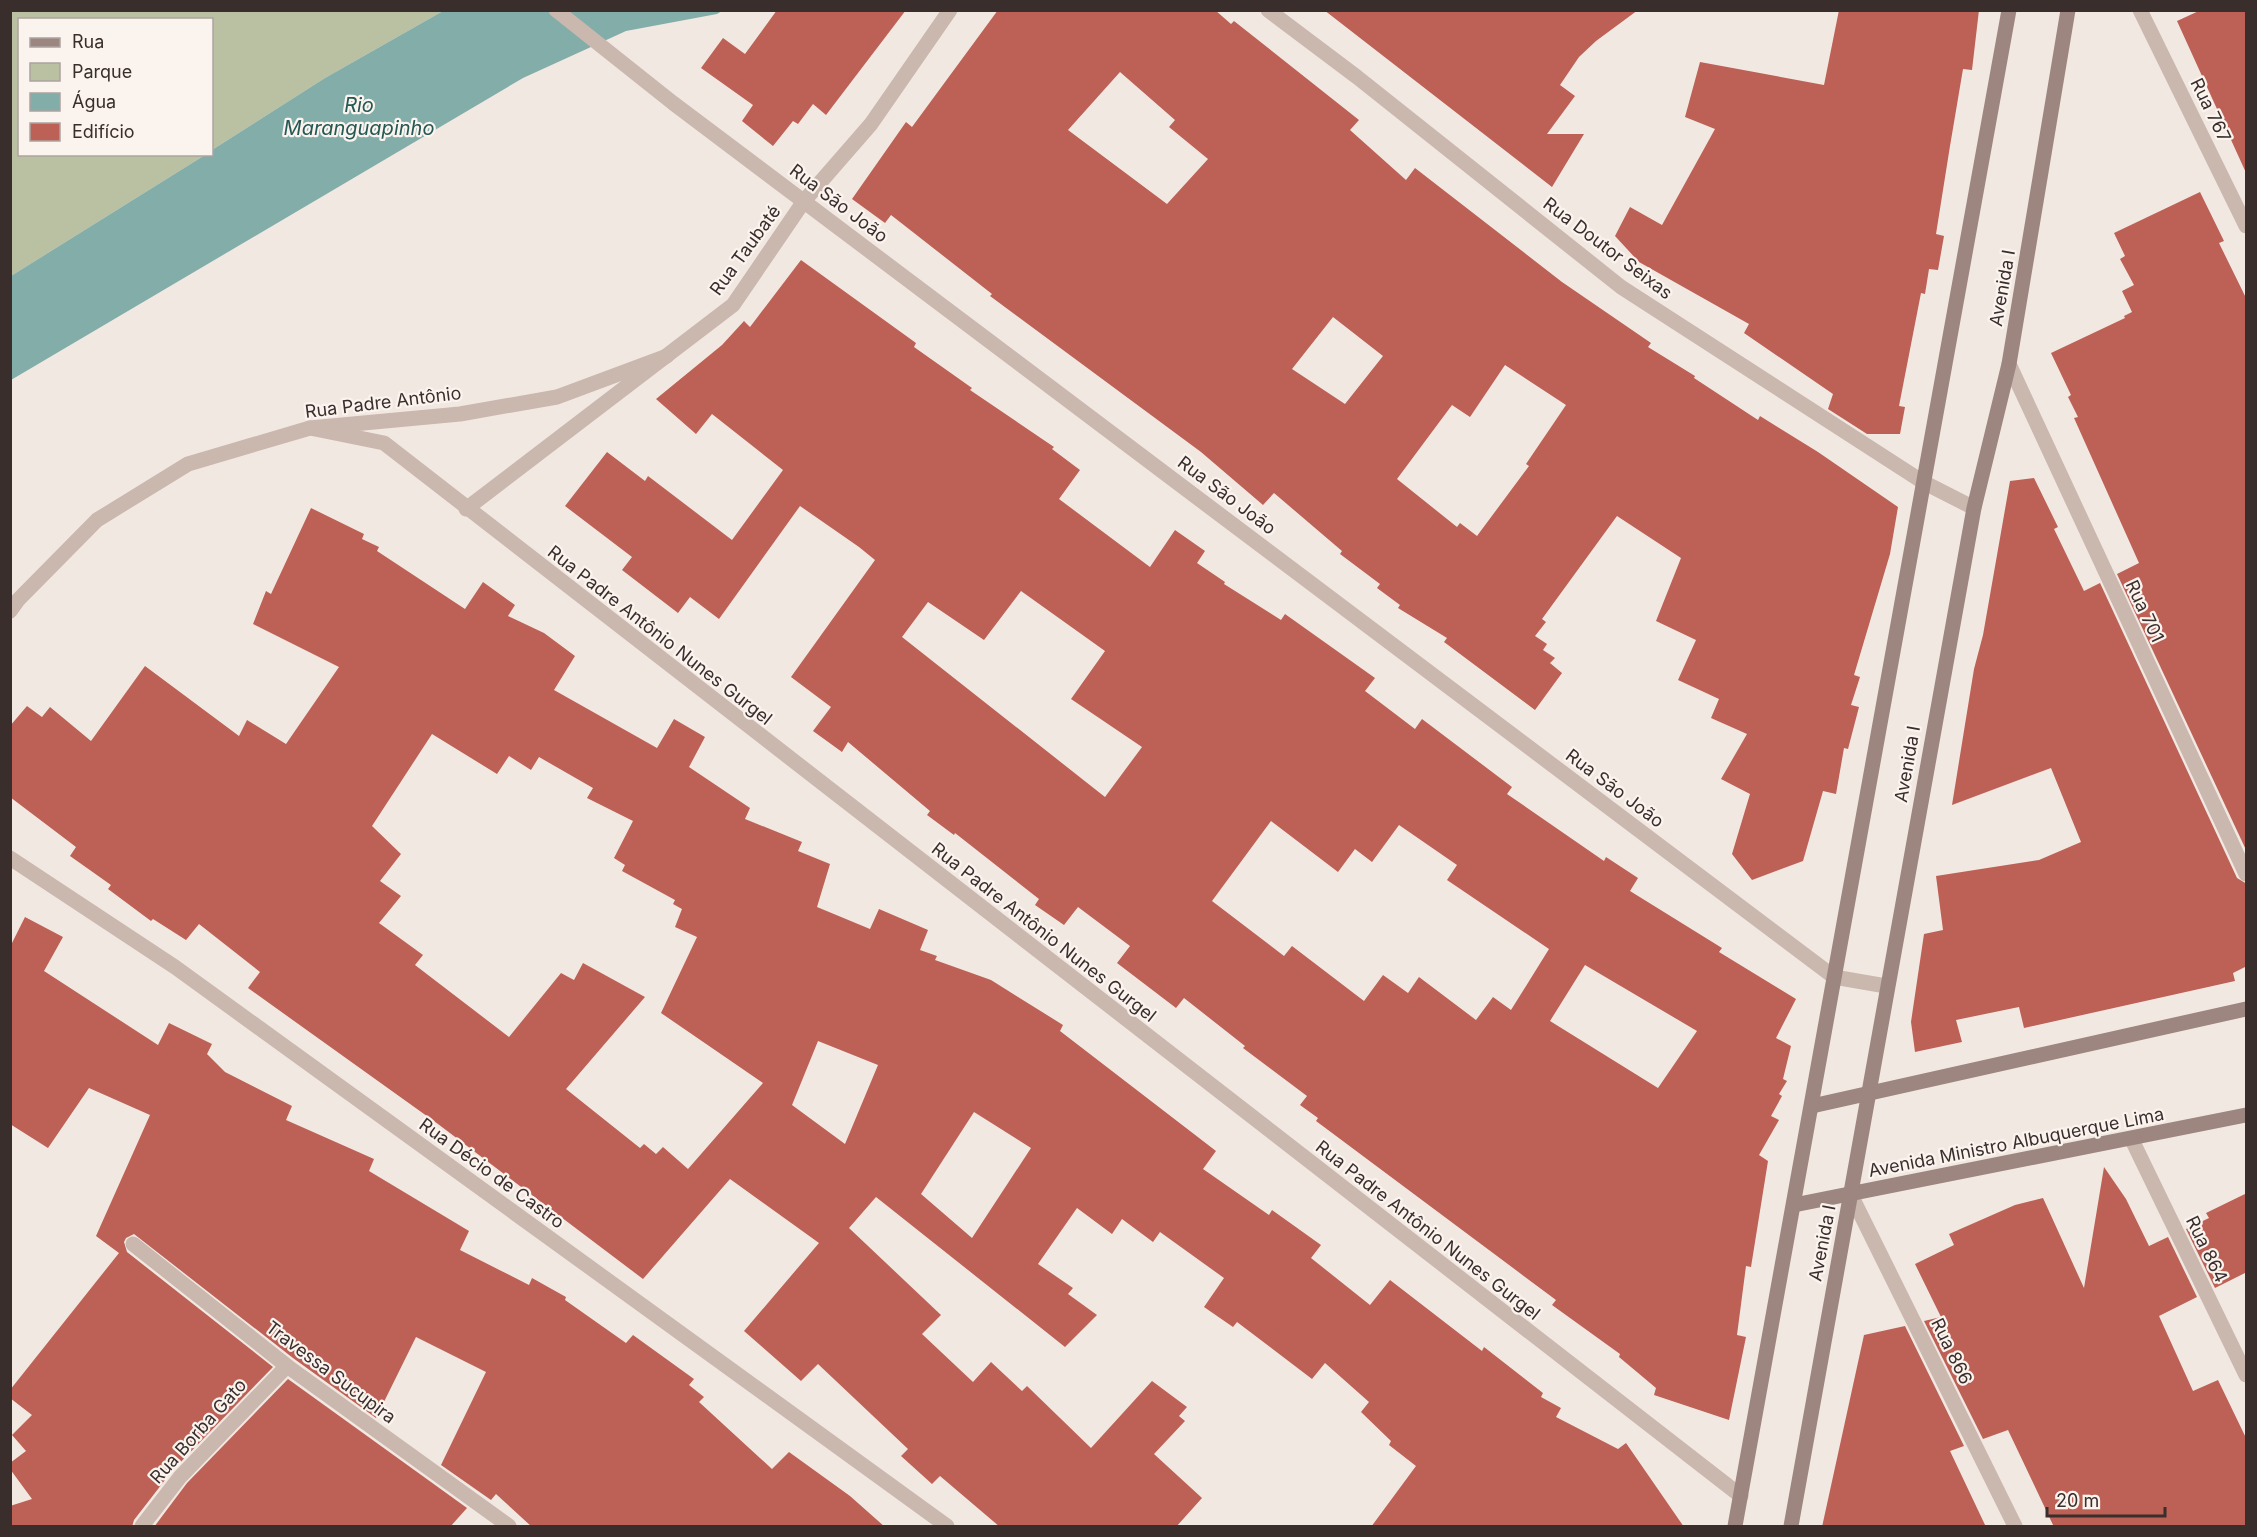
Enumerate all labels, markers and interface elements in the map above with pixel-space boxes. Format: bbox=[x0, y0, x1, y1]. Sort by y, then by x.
legend bbox=[18, 18, 213, 156]
text: Rua bbox=[72, 31, 104, 52]
text: Parque bbox=[72, 61, 132, 82]
street label: Rua 767 bbox=[2187, 75, 2235, 145]
text: Água bbox=[72, 90, 116, 112]
water label: Rio Maranguapinho bbox=[284, 93, 434, 140]
text: Edifício bbox=[72, 121, 135, 142]
street label: Rua São João bbox=[786, 159, 892, 247]
street label: Rua Doutor Seixas bbox=[1539, 193, 1677, 303]
street label: Rua Taubaté bbox=[705, 201, 785, 299]
street label: Avenida I bbox=[1985, 248, 2019, 328]
street label: Rua Padre Antônio bbox=[304, 382, 462, 422]
street label: Rua São João bbox=[1174, 451, 1280, 539]
street label: Rua Padre Antônio Nunes Gurgel bbox=[544, 541, 776, 729]
street label: Rua 701 bbox=[2122, 577, 2168, 645]
street label: Avenida I bbox=[1890, 724, 1924, 804]
street label: Rua São João bbox=[1562, 744, 1668, 832]
street label: Rua Padre Antônio Nunes Gurgel bbox=[928, 838, 1160, 1026]
street label: Avenida Ministro Albuquerque Lima bbox=[1866, 1103, 2166, 1181]
street label: Rua Décio de Castro bbox=[415, 1113, 569, 1233]
street label: Rua Padre Antônio Nunes Gurgel bbox=[1312, 1136, 1544, 1324]
street label: Avenida I bbox=[1804, 1203, 1840, 1283]
street label: Rua 864 bbox=[2182, 1212, 2232, 1286]
street label: Rua 866 bbox=[1927, 1315, 1977, 1387]
street label: Travessa Sucupira bbox=[262, 1316, 400, 1428]
street label: Rua Borba Gato bbox=[146, 1374, 250, 1488]
scale bar bbox=[2047, 1480, 2166, 1518]
text: 20 m bbox=[2056, 1490, 2099, 1511]

